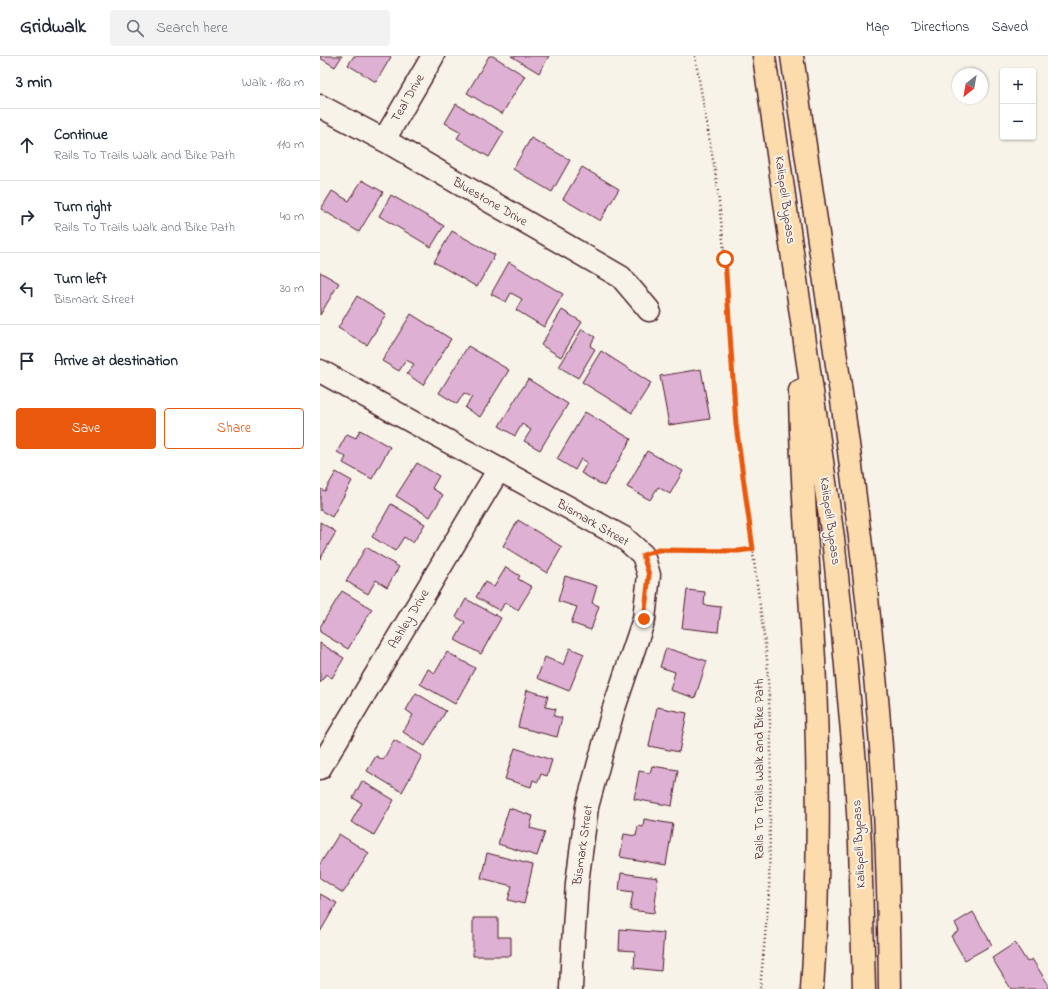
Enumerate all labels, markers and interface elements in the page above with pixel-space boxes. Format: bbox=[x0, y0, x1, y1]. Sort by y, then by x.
search box bbox=[110, 10, 390, 46]
text: Gridwalk bbox=[20, 14, 86, 41]
icon: search bbox=[124, 17, 146, 39]
text: Search here bbox=[156, 17, 228, 39]
text: Map bbox=[866, 17, 889, 38]
text: Directions bbox=[911, 17, 969, 38]
text: Saved bbox=[991, 17, 1028, 38]
north arrow bbox=[952, 68, 988, 104]
map controls bbox=[1000, 68, 1036, 140]
button: + bbox=[1000, 68, 1036, 104]
text: 3 min bbox=[16, 70, 52, 95]
street label: Teal Drive bbox=[387, 70, 430, 126]
text: Walk · 180 m bbox=[242, 73, 304, 92]
button: − bbox=[1000, 104, 1036, 140]
text: Continue bbox=[54, 124, 108, 146]
icon: ahead bbox=[16, 134, 38, 156]
text: 110 m bbox=[277, 135, 304, 154]
text: Rails To Trails Walk and Bike Path bbox=[54, 146, 235, 165]
street label: Kalispell Bypass bbox=[768, 155, 801, 246]
street label: Bluestone Drive bbox=[448, 172, 531, 231]
text: Turn right bbox=[54, 196, 112, 218]
icon: right bbox=[16, 206, 38, 228]
text: 40 m bbox=[280, 207, 304, 226]
text: Rails To Trails Walk and Bike Path bbox=[54, 218, 235, 237]
route start bbox=[716, 250, 734, 268]
text: Turn left bbox=[54, 268, 107, 290]
icon: left bbox=[16, 278, 38, 300]
text: 30 m bbox=[280, 279, 304, 298]
text: Bismark Street bbox=[54, 290, 135, 309]
icon: arrive bbox=[16, 350, 38, 372]
text: Arrive at destination bbox=[54, 350, 178, 372]
button: Save bbox=[16, 408, 156, 449]
button: Share bbox=[164, 408, 304, 449]
street label: Kalispell Bypass bbox=[813, 476, 846, 567]
street label: Bismark Street bbox=[552, 494, 633, 552]
street label: Ashley Drive bbox=[384, 585, 435, 653]
route end bbox=[635, 610, 653, 628]
street label: Rails To Trails Walk and Bike Path bbox=[750, 679, 769, 859]
street label: Kalispell Bypass bbox=[847, 799, 872, 889]
street label: Bismark Street bbox=[568, 803, 598, 887]

